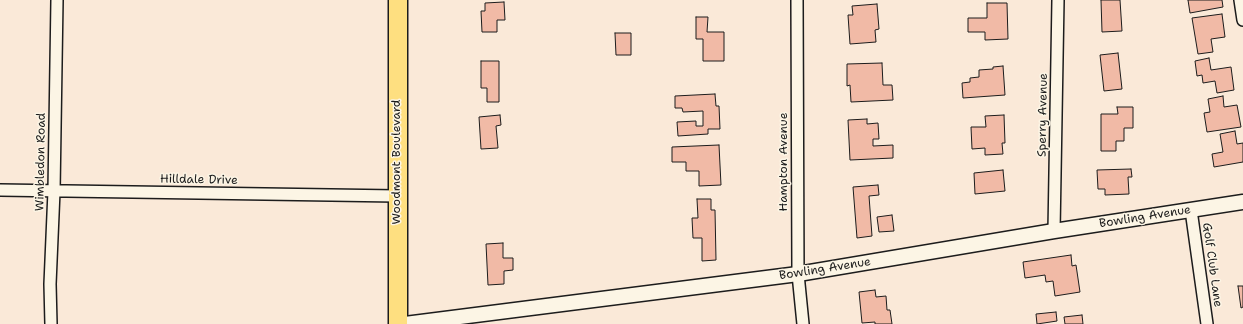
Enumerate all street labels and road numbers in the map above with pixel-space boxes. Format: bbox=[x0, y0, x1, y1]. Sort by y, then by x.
street label: Sperry Avenue bbox=[1035, 73, 1051, 157]
street label: Woodmont Boulevard bbox=[390, 100, 404, 224]
street label: Wimbledon Road bbox=[33, 113, 49, 211]
street label: Hampton Avenue bbox=[777, 113, 791, 211]
street label: Hilldale Drive bbox=[160, 172, 238, 188]
street label: Bowling Avenue bbox=[1098, 203, 1192, 231]
street label: Golf Club Lane bbox=[1199, 222, 1225, 308]
street label: Bowling Avenue bbox=[778, 255, 872, 283]

